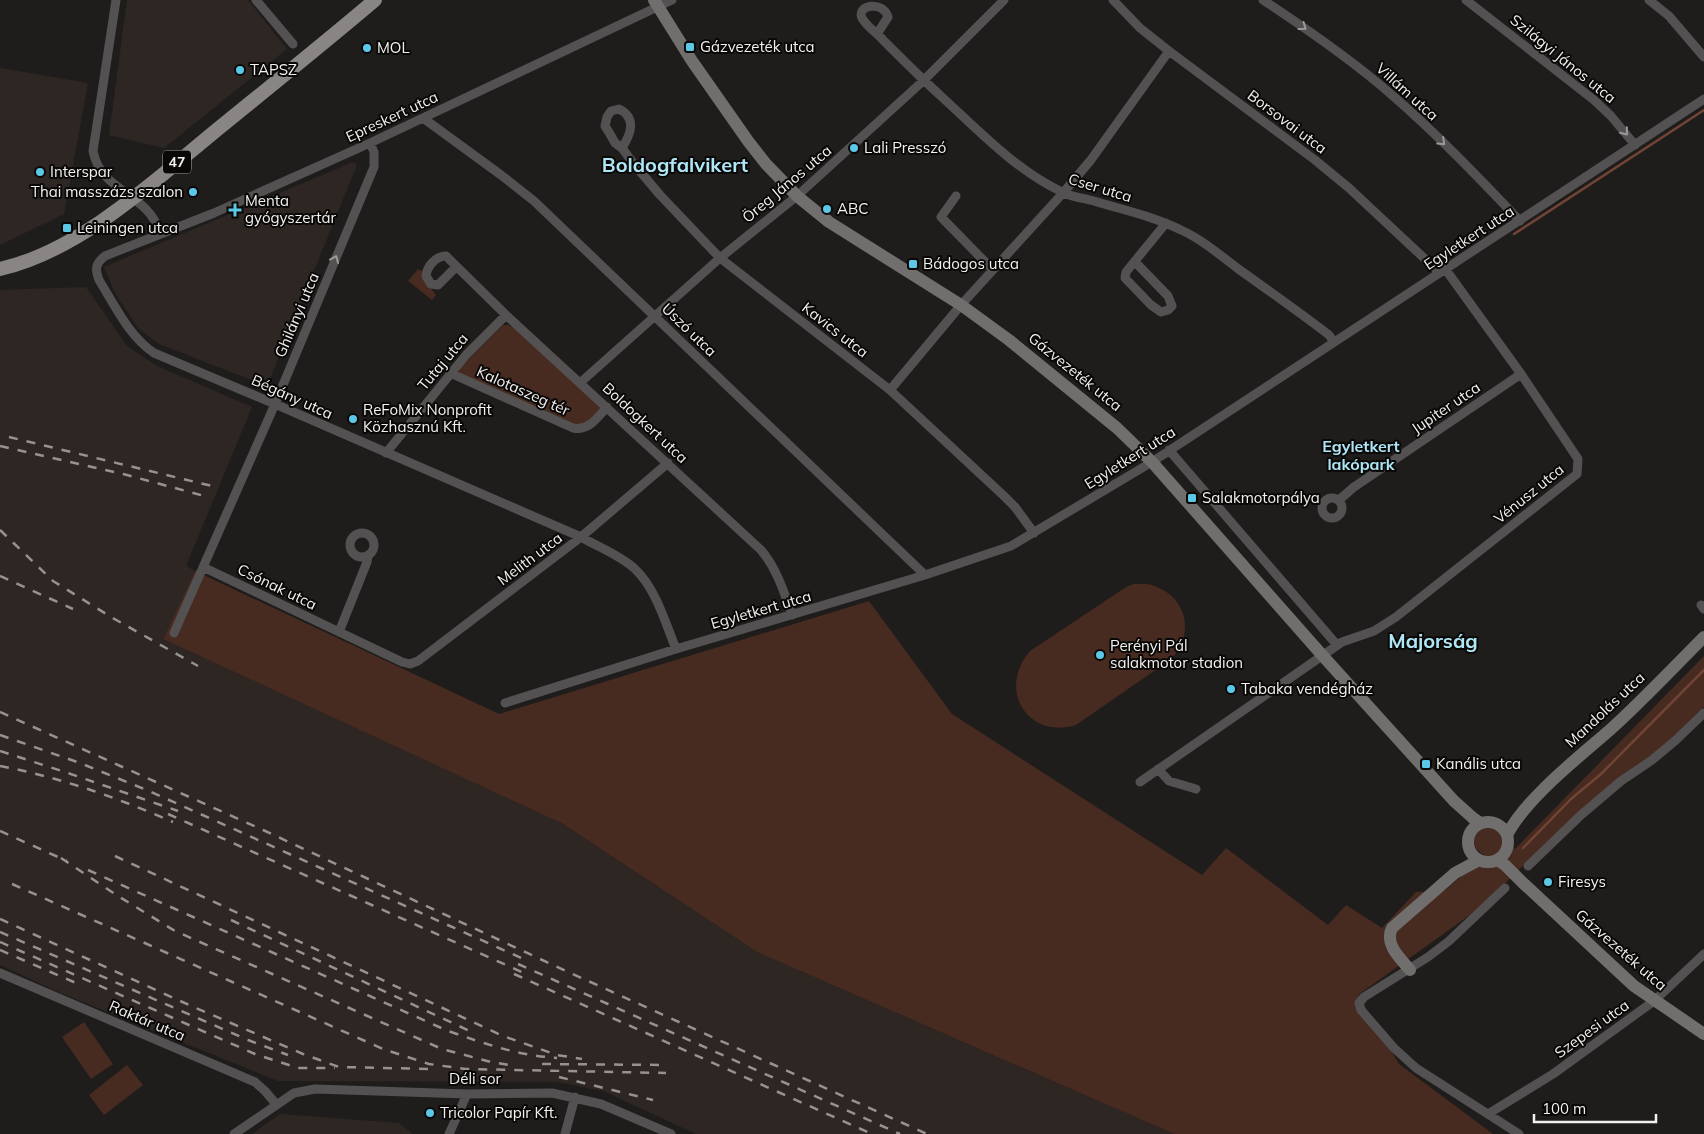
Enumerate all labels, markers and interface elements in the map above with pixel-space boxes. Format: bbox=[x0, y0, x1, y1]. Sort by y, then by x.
street label: Szilágyi János utca bbox=[1507, 10, 1620, 107]
one-way arrow bbox=[1298, 21, 1307, 30]
place label: Gázvezeték utca bbox=[700, 37, 815, 56]
place label: MOL bbox=[377, 38, 410, 57]
marker: Gázvezeték utca bbox=[684, 41, 696, 53]
marker: MOL bbox=[361, 42, 373, 54]
street label: Villám utca bbox=[1372, 59, 1442, 125]
place label: TAPSZ bbox=[250, 60, 297, 79]
marker: TAPSZ bbox=[234, 64, 246, 76]
street label: Borsovai utca bbox=[1244, 86, 1331, 158]
street label: Epreskert utca bbox=[343, 87, 441, 146]
one-way arrow bbox=[1619, 126, 1628, 135]
one-way arrow bbox=[1436, 136, 1445, 145]
place label: Lali Presszó bbox=[864, 138, 946, 157]
street label: Öreg János utca bbox=[738, 141, 835, 227]
marker: Lali Presszó bbox=[848, 142, 860, 154]
road number: 47 bbox=[163, 150, 191, 173]
district label: Boldogfalvikert bbox=[602, 152, 749, 177]
place label: Interspar bbox=[50, 162, 113, 181]
marker: Interspar bbox=[34, 166, 46, 178]
street label: Cser utca bbox=[1066, 169, 1134, 206]
place label: Thai masszázs szalon bbox=[31, 182, 183, 201]
marker: Thai masszázs szalon bbox=[187, 186, 199, 198]
place label: Menta gyógyszertár bbox=[245, 191, 337, 227]
place label: ABC bbox=[837, 199, 869, 218]
street label: Egyletkert utca bbox=[1420, 201, 1517, 274]
marker: ABC bbox=[821, 203, 833, 215]
marker: Menta gyógyszertár bbox=[229, 204, 241, 216]
place label: Leiningen utca bbox=[77, 218, 178, 237]
marker: Leiningen utca bbox=[61, 222, 73, 234]
place label: Bádogos utca bbox=[923, 254, 1019, 273]
one-way arrow bbox=[329, 255, 340, 264]
marker: Bádogos utca bbox=[907, 258, 919, 270]
street label: Ghilányi utca bbox=[270, 270, 323, 360]
street label: Kavics utca bbox=[798, 298, 872, 361]
street label: Úszó utca bbox=[658, 299, 721, 360]
street label: Gázvezeték utca bbox=[1025, 328, 1126, 415]
street label: Tutaj utca bbox=[413, 329, 472, 394]
street label: Kalotaszeg tér bbox=[474, 362, 573, 420]
street label: Bégány utca bbox=[249, 370, 336, 423]
street label: Boldogkert utca bbox=[599, 378, 692, 467]
street label: Jupiter utca bbox=[1408, 378, 1484, 438]
place label: ReFoMix Nonprofit Közhasznú Kft. bbox=[363, 400, 492, 436]
marker: ReFoMix Nonprofit Közhasznú Kft. bbox=[347, 413, 359, 425]
street label: Egyletkert utca bbox=[1081, 422, 1179, 493]
district label: Egyletkert lakópark bbox=[1322, 436, 1400, 474]
street label: Vénusz utca bbox=[1490, 460, 1567, 528]
place label: Salakmotorpálya bbox=[1202, 488, 1320, 507]
marker: Salakmotorpálya bbox=[1186, 492, 1198, 504]
street label: Melith utca bbox=[494, 528, 566, 589]
street label: Csónak utca bbox=[235, 559, 320, 614]
street label: Egyletkert utca bbox=[708, 586, 813, 633]
district label: Majorság bbox=[1388, 628, 1478, 653]
place label: Perényi Pál salakmotor stadion bbox=[1110, 636, 1243, 672]
marker: Perényi Pál salakmotor stadion bbox=[1094, 649, 1106, 661]
street label: Mandolás utca bbox=[1561, 668, 1649, 751]
place label: Tabaka vendégház bbox=[1241, 679, 1373, 698]
marker: Tabaka vendégház bbox=[1225, 683, 1237, 695]
place label: Kanális utca bbox=[1436, 754, 1521, 773]
marker: Kanális utca bbox=[1420, 758, 1432, 770]
place label: Firesys bbox=[1558, 872, 1606, 891]
marker: Firesys bbox=[1542, 876, 1554, 888]
street label: Gázvezeték utca bbox=[1572, 905, 1671, 994]
street label: Szepesi utca bbox=[1551, 995, 1633, 1062]
street label: Raktár utca bbox=[106, 996, 188, 1045]
street label: Déli sor bbox=[449, 1069, 501, 1088]
scale bar bbox=[1534, 1092, 1656, 1124]
text: 100 m bbox=[1542, 1099, 1586, 1118]
place label: Tricolor Papír Kft. bbox=[440, 1103, 558, 1122]
marker: Tricolor Papír Kft. bbox=[424, 1107, 436, 1119]

